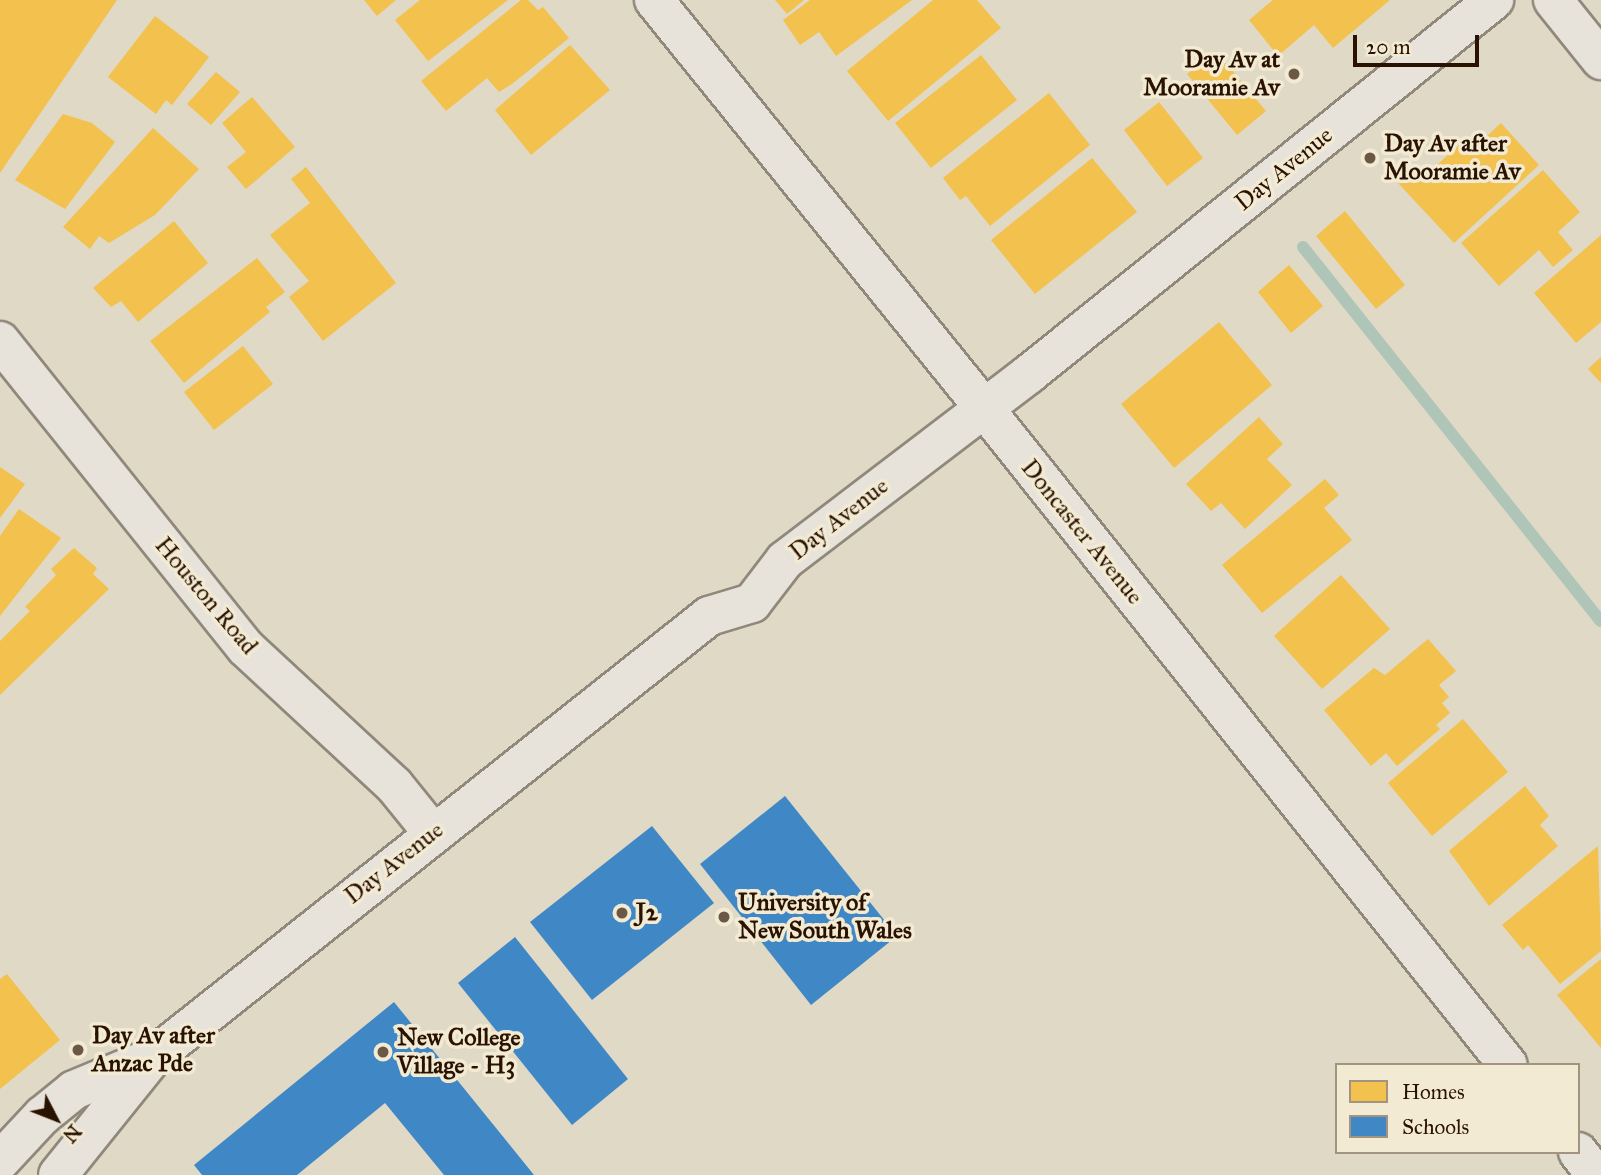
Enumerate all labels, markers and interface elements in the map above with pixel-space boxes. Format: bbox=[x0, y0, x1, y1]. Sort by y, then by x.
scale bar bbox=[1356, 21, 1482, 65]
text: 20 m bbox=[1366, 34, 1411, 60]
place label: Day Av at Mooramie Av bbox=[1143, 46, 1280, 102]
marker: Day Av at Mooramie Av bbox=[1286, 66, 1302, 82]
street label: Day Avenue bbox=[1229, 121, 1339, 217]
place label: Day Av after Mooramie Av bbox=[1384, 130, 1521, 186]
marker: Day Av after Mooramie Av bbox=[1362, 150, 1378, 166]
street label: Doncaster Avenue bbox=[1015, 454, 1149, 610]
street label: Day Avenue bbox=[784, 472, 894, 566]
street label: Houston Road bbox=[149, 531, 263, 661]
street label: Day Avenue bbox=[339, 816, 449, 910]
place label: University of New South Wales bbox=[738, 889, 912, 945]
place label: J2 bbox=[636, 899, 658, 927]
marker: J2 bbox=[614, 905, 630, 921]
marker: University of New South Wales bbox=[716, 909, 732, 925]
place label: Day Av after Anzac Pde bbox=[92, 1022, 215, 1078]
place label: New College Village - H3 bbox=[397, 1024, 520, 1080]
marker: Day Av after Anzac Pde bbox=[70, 1042, 86, 1058]
marker: New College Village - H3 bbox=[375, 1044, 391, 1060]
legend bbox=[1335, 1063, 1580, 1154]
text: Homes bbox=[1402, 1079, 1465, 1105]
north arrow bbox=[21, 1084, 91, 1154]
text: Schools bbox=[1402, 1114, 1469, 1140]
text: N bbox=[58, 1120, 86, 1147]

